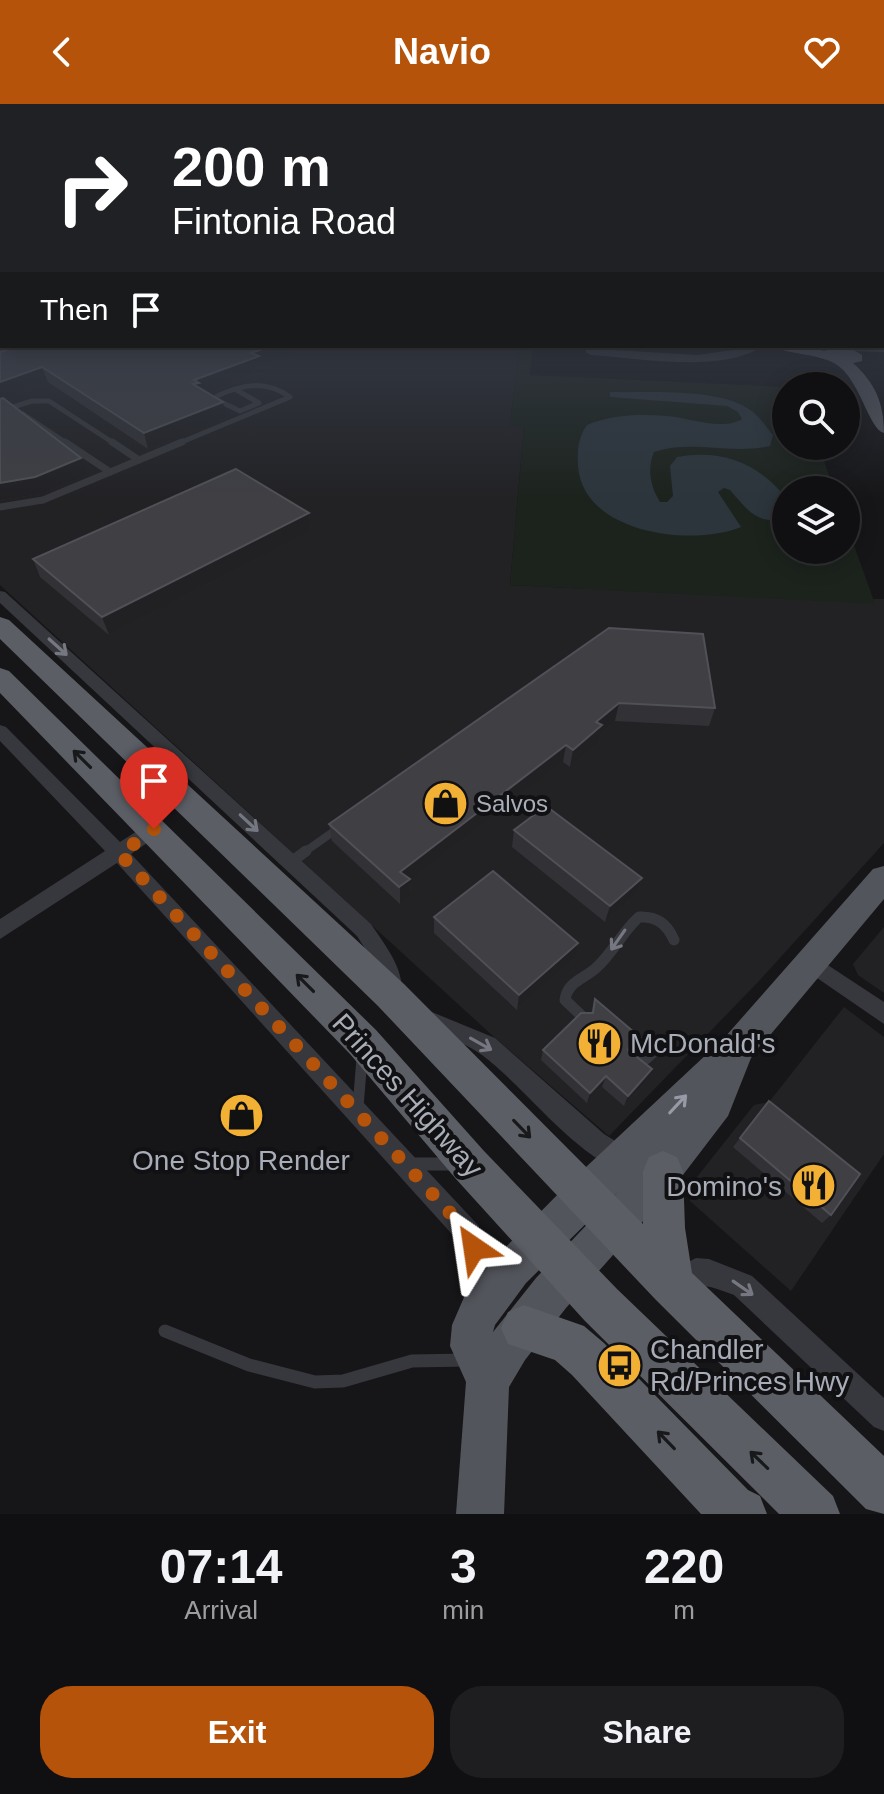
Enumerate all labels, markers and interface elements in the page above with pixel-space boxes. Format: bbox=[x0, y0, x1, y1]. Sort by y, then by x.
icon: back bbox=[40, 30, 84, 74]
icon: heart bbox=[800, 30, 844, 74]
text: Navio bbox=[393, 31, 491, 72]
text: 200 m bbox=[172, 135, 331, 198]
icon: right bbox=[40, 136, 144, 240]
text: Fintonia Road bbox=[172, 201, 396, 242]
icon: arrive bbox=[124, 288, 168, 332]
text: Then bbox=[40, 293, 108, 326]
map controls bbox=[772, 372, 860, 564]
button: search bbox=[772, 372, 860, 460]
button: layers bbox=[772, 476, 860, 564]
one-way arrow bbox=[47, 638, 67, 656]
pin bbox=[120, 747, 188, 829]
one-way arrow bbox=[72, 749, 92, 768]
icon: arrive bbox=[132, 759, 176, 803]
shop icon: Salvos bbox=[421, 780, 469, 828]
place label: Salvos bbox=[476, 790, 548, 817]
one-way arrow bbox=[239, 813, 259, 832]
one-way arrow bbox=[610, 929, 627, 950]
one-way arrow bbox=[296, 974, 315, 993]
street label: Princes Highway bbox=[326, 1007, 489, 1183]
restaurant icon: McDonald's bbox=[575, 1019, 623, 1067]
place label: McDonald's bbox=[630, 1028, 775, 1059]
one-way arrow bbox=[469, 1036, 492, 1052]
shop icon: One Stop Render bbox=[217, 1092, 265, 1140]
one-way arrow bbox=[668, 1095, 687, 1114]
one-way arrow bbox=[512, 1119, 531, 1138]
place label: One Stop Render bbox=[132, 1145, 350, 1176]
restaurant icon: Domino's bbox=[789, 1162, 837, 1210]
place label: Domino's bbox=[666, 1171, 782, 1202]
position arrow bbox=[432, 1206, 516, 1290]
one-way arrow bbox=[731, 1280, 753, 1296]
place label: Chandler Rd/Princes Hwy bbox=[650, 1334, 849, 1397]
bus stop icon: Chandler Rd/Princes Hwy bbox=[595, 1341, 643, 1389]
one-way arrow bbox=[658, 1431, 676, 1451]
one-way arrow bbox=[749, 1450, 769, 1469]
text: 07:14 bbox=[160, 1540, 283, 1593]
text: 3 bbox=[450, 1540, 477, 1593]
text: 220 bbox=[644, 1540, 724, 1593]
text: Arrival bbox=[184, 1595, 258, 1625]
text: min bbox=[442, 1595, 484, 1625]
text: m bbox=[673, 1595, 695, 1625]
button: Exit bbox=[40, 1686, 434, 1778]
button: Share bbox=[450, 1686, 844, 1778]

